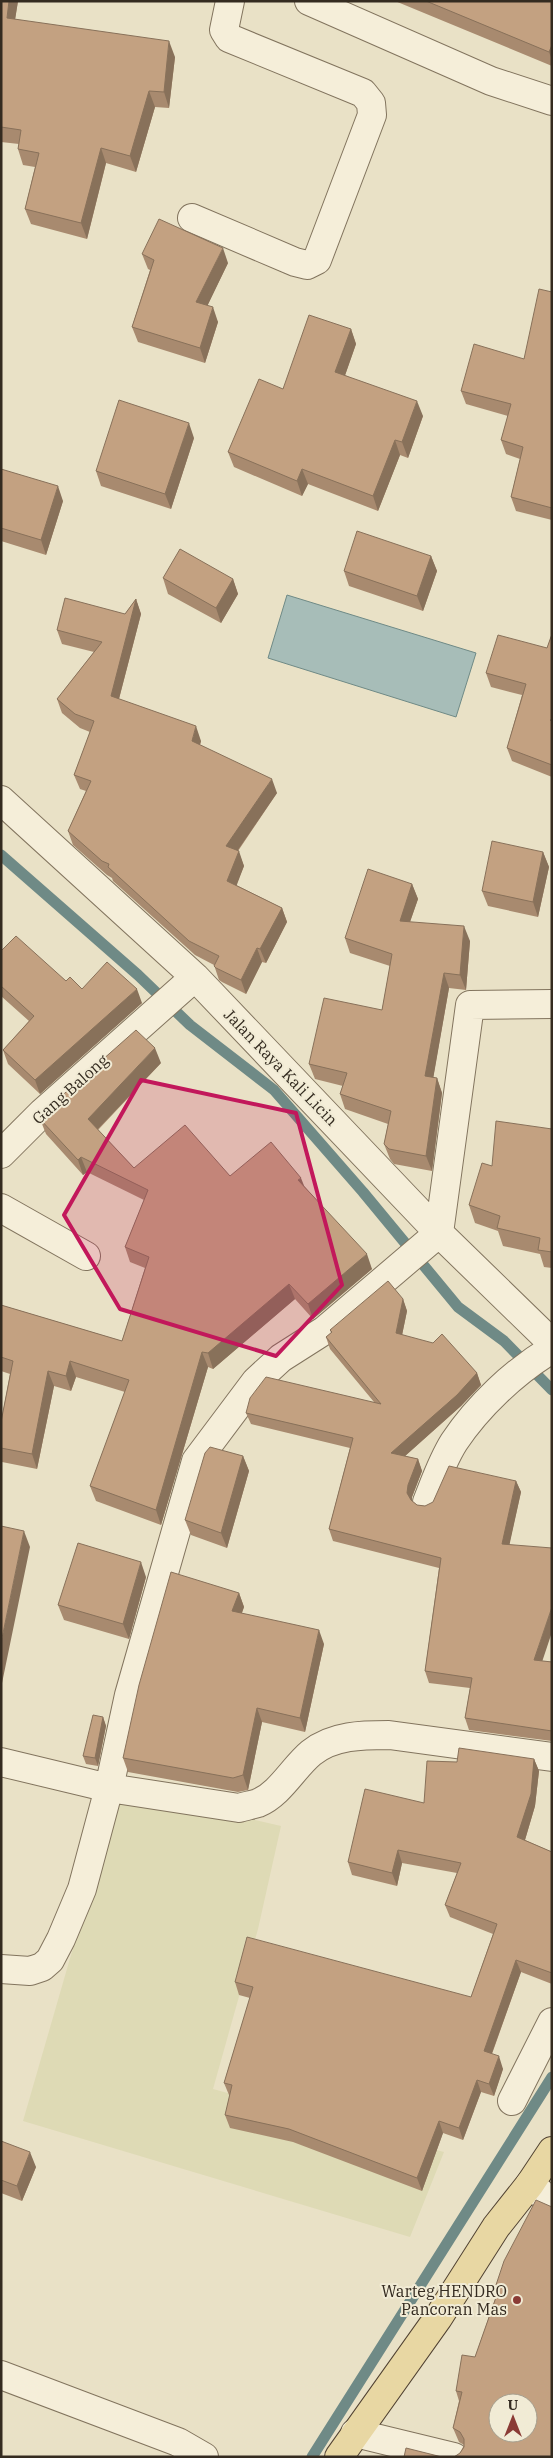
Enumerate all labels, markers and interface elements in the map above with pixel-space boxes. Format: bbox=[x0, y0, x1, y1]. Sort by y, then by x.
street label: Jalan Raya Kali Licin bbox=[220, 1004, 342, 1130]
street label: Gang Balong bbox=[28, 1049, 112, 1128]
place label: Warteg HENDRO Pancoran Mas bbox=[381, 2281, 507, 2319]
marker: Warteg HENDRO Pancoran Mas bbox=[511, 2294, 523, 2306]
north arrow bbox=[488, 2393, 538, 2443]
text: U bbox=[508, 2396, 519, 2414]

